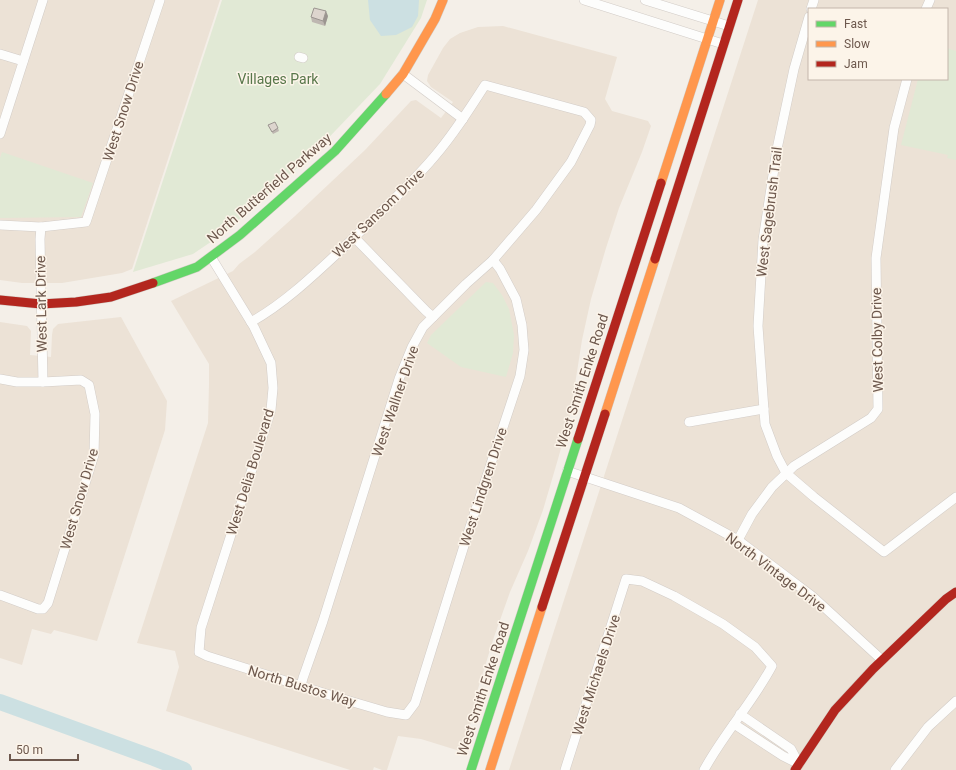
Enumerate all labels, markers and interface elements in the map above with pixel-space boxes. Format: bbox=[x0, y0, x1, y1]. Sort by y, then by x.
legend bbox=[808, 8, 948, 80]
text: Fast bbox=[844, 17, 867, 31]
text: Slow bbox=[844, 37, 870, 51]
text: Jam bbox=[844, 57, 868, 71]
street label: West Snow Drive bbox=[99, 59, 147, 163]
park label: Villages Park bbox=[238, 71, 319, 87]
street label: North Butterfield Parkway bbox=[204, 129, 335, 246]
street label: West Sagebrush Trail bbox=[753, 146, 785, 278]
street label: West Sansom Drive bbox=[329, 165, 427, 261]
street label: West Lark Drive bbox=[32, 255, 50, 353]
street label: West Colby Drive bbox=[868, 287, 886, 393]
street label: West Smith Enke Road bbox=[553, 312, 611, 450]
street label: West Wallner Drive bbox=[368, 343, 422, 459]
street label: West Delia Boulevard bbox=[223, 407, 277, 537]
street label: West Lindgren Drive bbox=[456, 426, 510, 548]
street label: West Snow Drive bbox=[57, 447, 101, 551]
street label: North Vintage Drive bbox=[723, 529, 829, 615]
street label: West Michaels Drive bbox=[569, 613, 623, 737]
street label: West Smith Enke Road bbox=[454, 620, 512, 758]
street label: North Bustos Way bbox=[246, 662, 358, 710]
scale bar bbox=[10, 736, 78, 762]
text: 50 m bbox=[16, 743, 43, 757]

